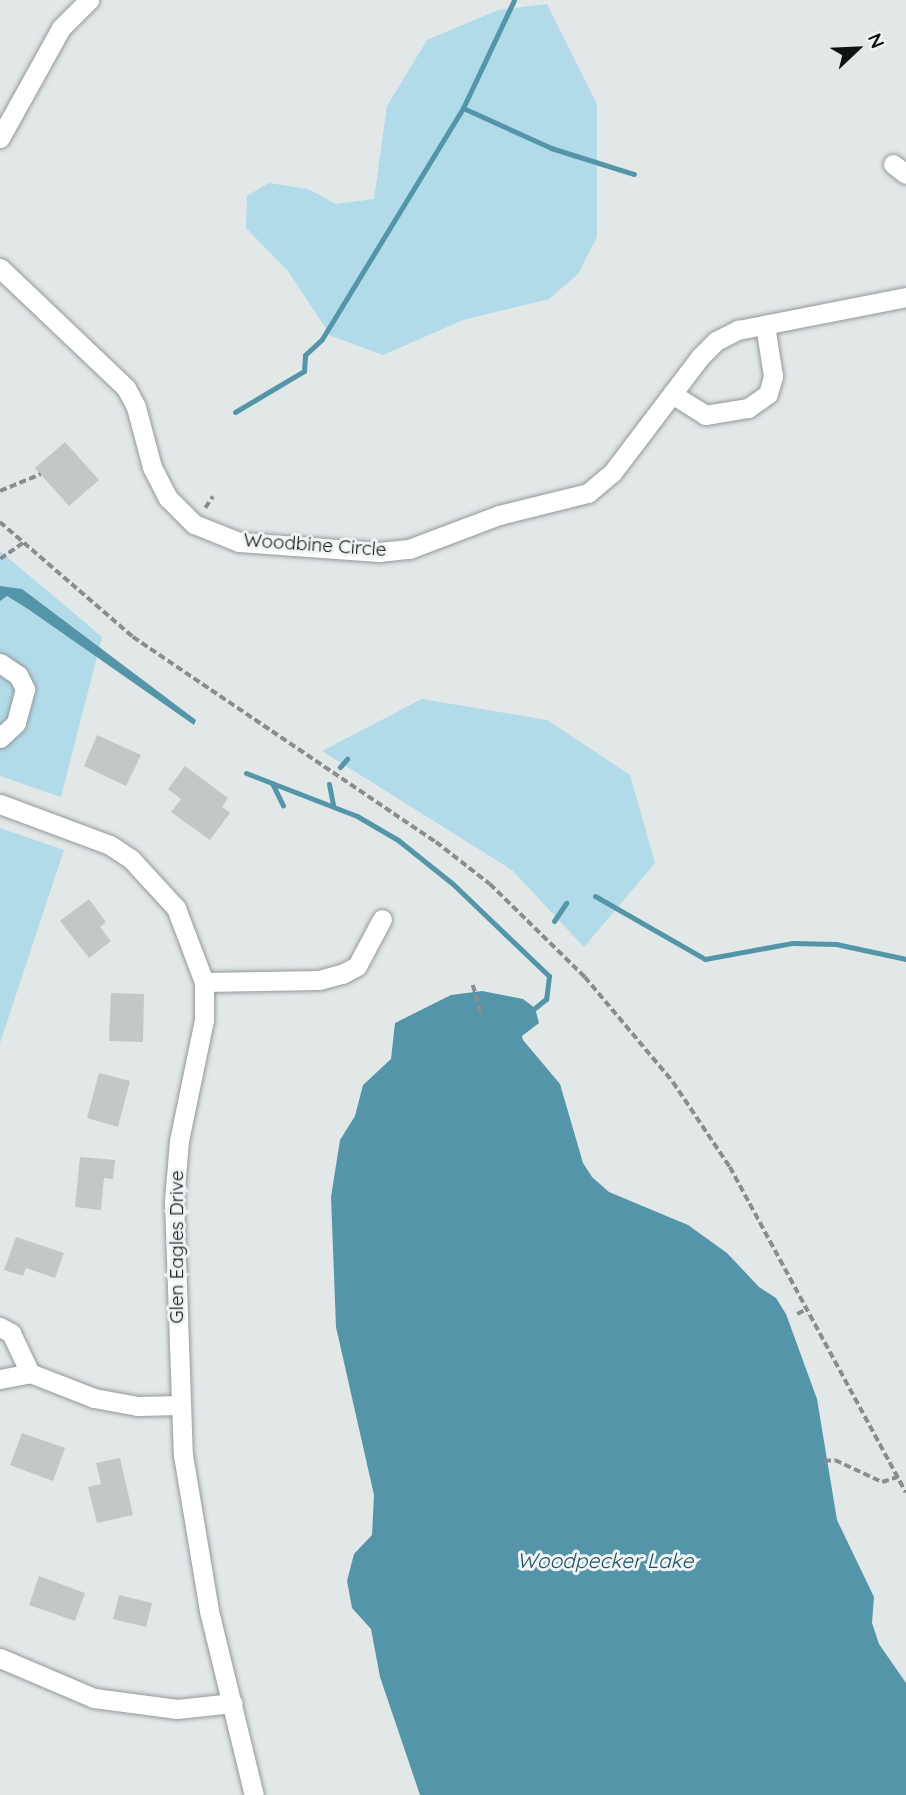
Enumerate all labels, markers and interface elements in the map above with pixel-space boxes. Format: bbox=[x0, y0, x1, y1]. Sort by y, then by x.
north arrow bbox=[822, 14, 892, 84]
text: N bbox=[863, 30, 890, 52]
street label: Woodbine Circle bbox=[243, 529, 387, 561]
street label: Glen Eagles Drive bbox=[166, 1170, 188, 1324]
water label: Woodpecker Lake bbox=[517, 1547, 693, 1573]

